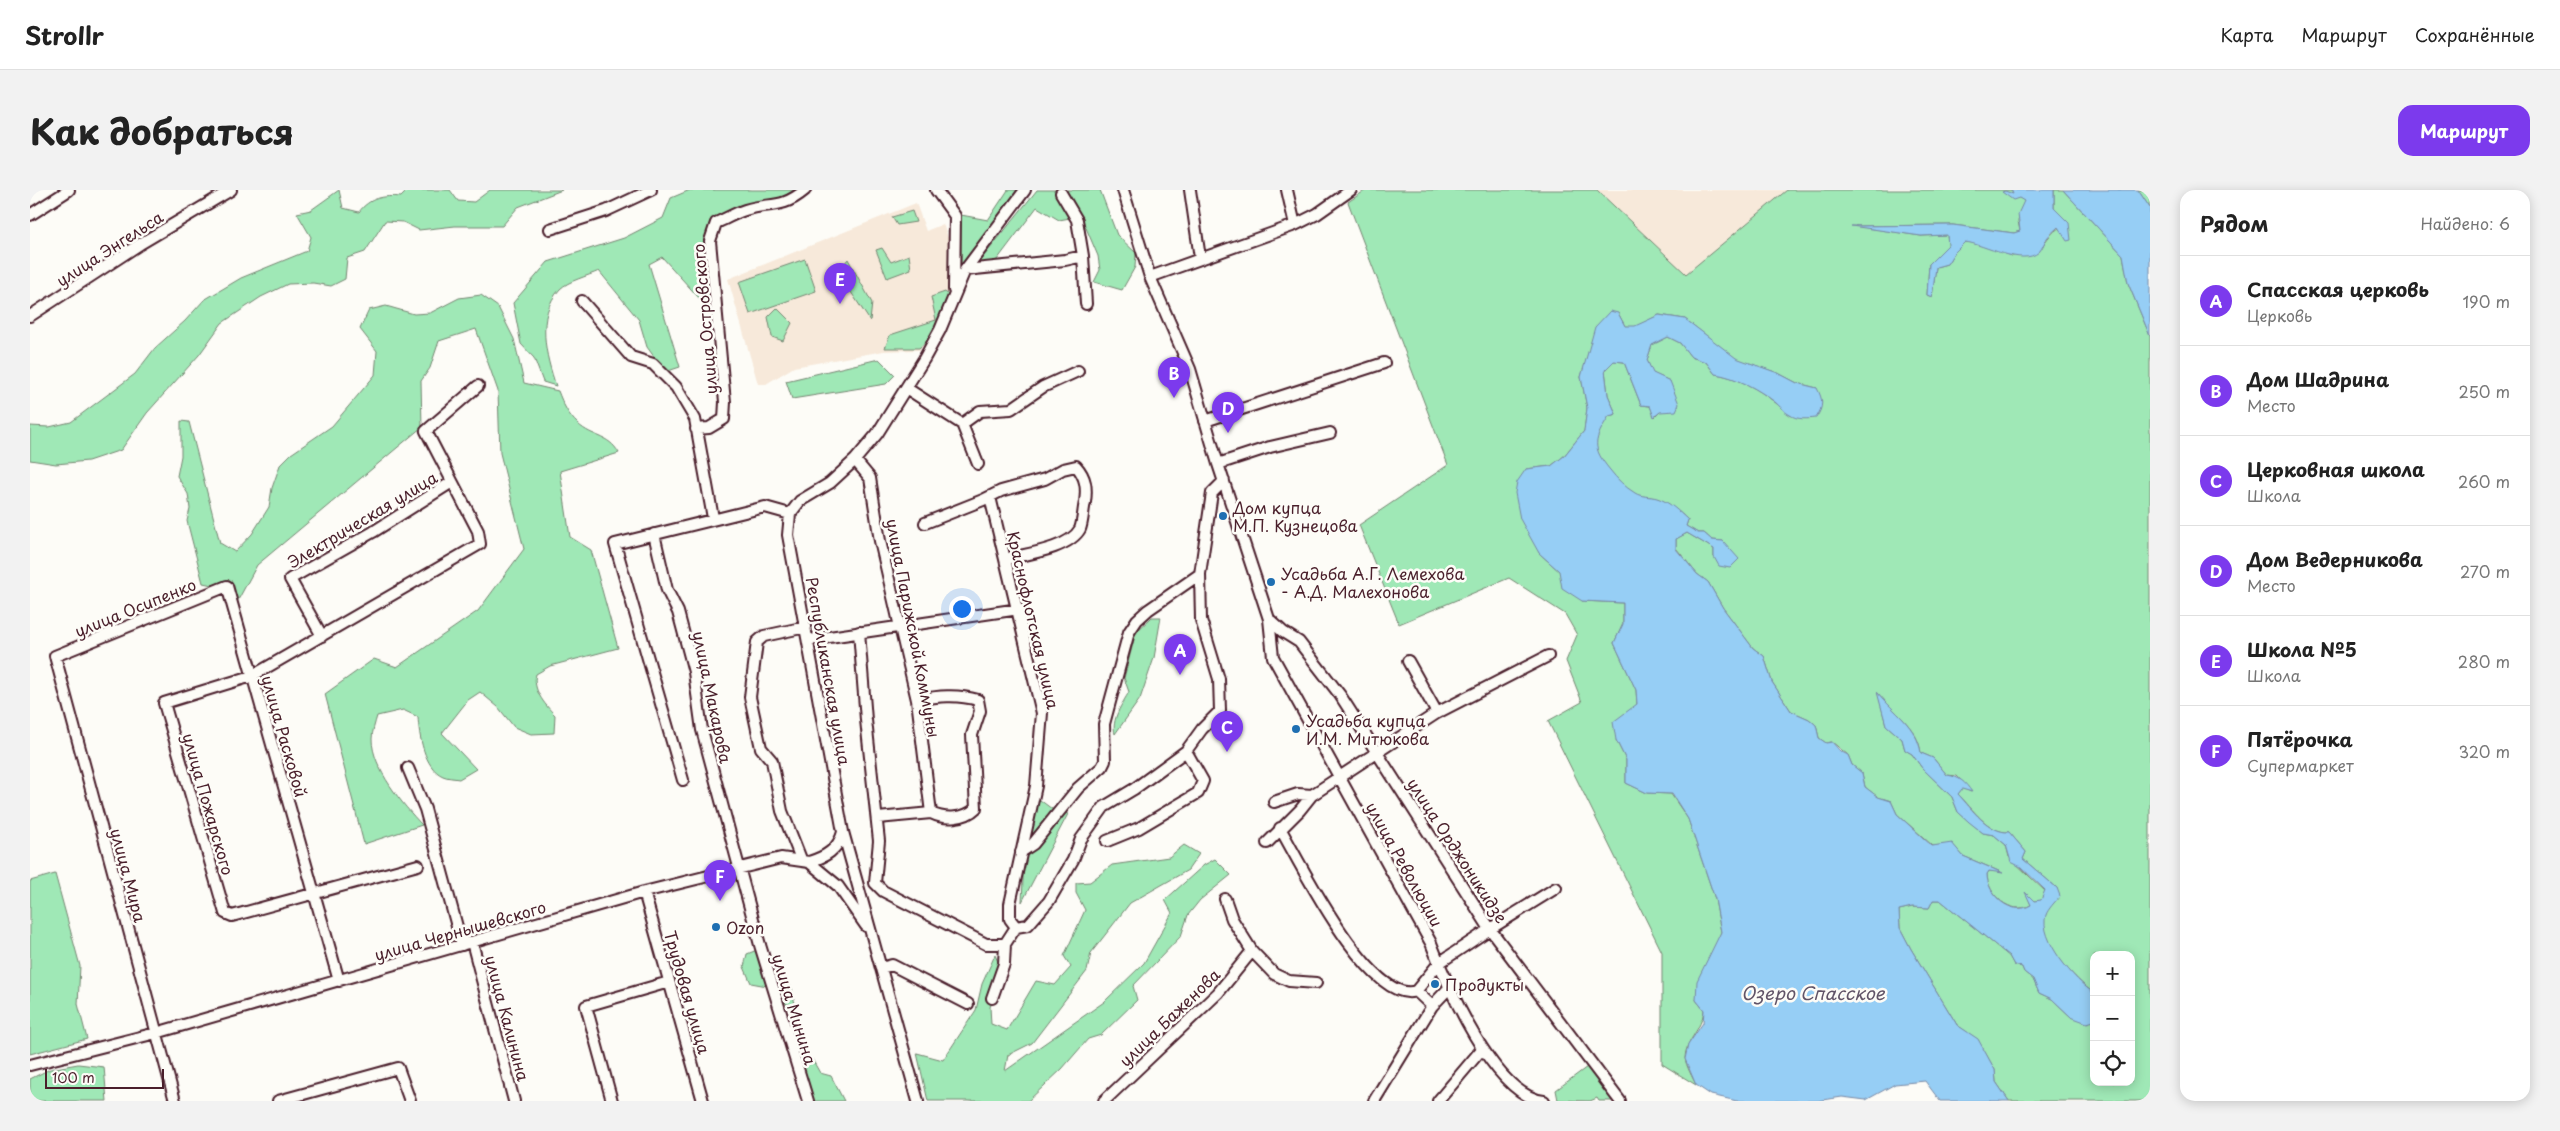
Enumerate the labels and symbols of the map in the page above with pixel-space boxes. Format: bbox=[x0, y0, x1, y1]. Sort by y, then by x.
street label: улица Энгельса bbox=[51, 204, 167, 292]
street label: улица Островского bbox=[685, 243, 723, 395]
pin: E bbox=[824, 263, 856, 304]
pin: B bbox=[1158, 357, 1190, 398]
pin: D bbox=[1212, 392, 1244, 433]
street label: Электрическая улица bbox=[283, 465, 441, 573]
place label: Дом купца М.П. Кузнецова bbox=[1232, 495, 1358, 537]
marker: Дом купца М.П. Кузнецова bbox=[1217, 510, 1229, 522]
street label: улица Парижской Коммуны bbox=[881, 516, 947, 740]
street label: Краснофлотская улица bbox=[1002, 529, 1066, 711]
place label: Усадьба А.Г. Лемехова - А.Д. Малехонова bbox=[1281, 561, 1464, 603]
street label: улица Осипенко bbox=[71, 572, 200, 642]
street label: Республиканская улица bbox=[801, 575, 857, 767]
marker: Усадьба А.Г. Лемехова - А.Д. Малехонова bbox=[1265, 576, 1277, 588]
your location bbox=[949, 596, 975, 622]
street label: улица Макарова bbox=[687, 629, 739, 765]
pin: A bbox=[1164, 634, 1196, 675]
street label: улица Расковой bbox=[256, 672, 314, 800]
place label: Усадьба купца И.М. Митюкова bbox=[1306, 708, 1429, 750]
pin: C bbox=[1211, 711, 1243, 752]
marker: Усадьба купца И.М. Митюкова bbox=[1290, 723, 1302, 735]
street label: улица Пожарского bbox=[177, 730, 241, 878]
street label: улица Орджоникидзе bbox=[1402, 773, 1514, 928]
street label: улица Революции bbox=[1361, 797, 1449, 931]
street label: улица Мира bbox=[105, 825, 153, 925]
pin: F bbox=[704, 860, 736, 901]
street label: улица Чернышевского bbox=[371, 894, 549, 966]
place label: Ozon bbox=[726, 915, 764, 939]
marker: Ozon bbox=[710, 921, 722, 933]
street label: Трудовая улица bbox=[659, 928, 717, 1056]
street label: улица Минина bbox=[767, 951, 823, 1067]
street label: улица Калинина bbox=[480, 952, 536, 1084]
street label: улица Баженова bbox=[1113, 962, 1225, 1072]
place label: Продукты bbox=[1445, 972, 1524, 996]
marker: Продукты bbox=[1429, 978, 1441, 990]
water label: Озеро Спасское bbox=[1741, 979, 1886, 1006]
scale bar bbox=[45, 1066, 164, 1089]

